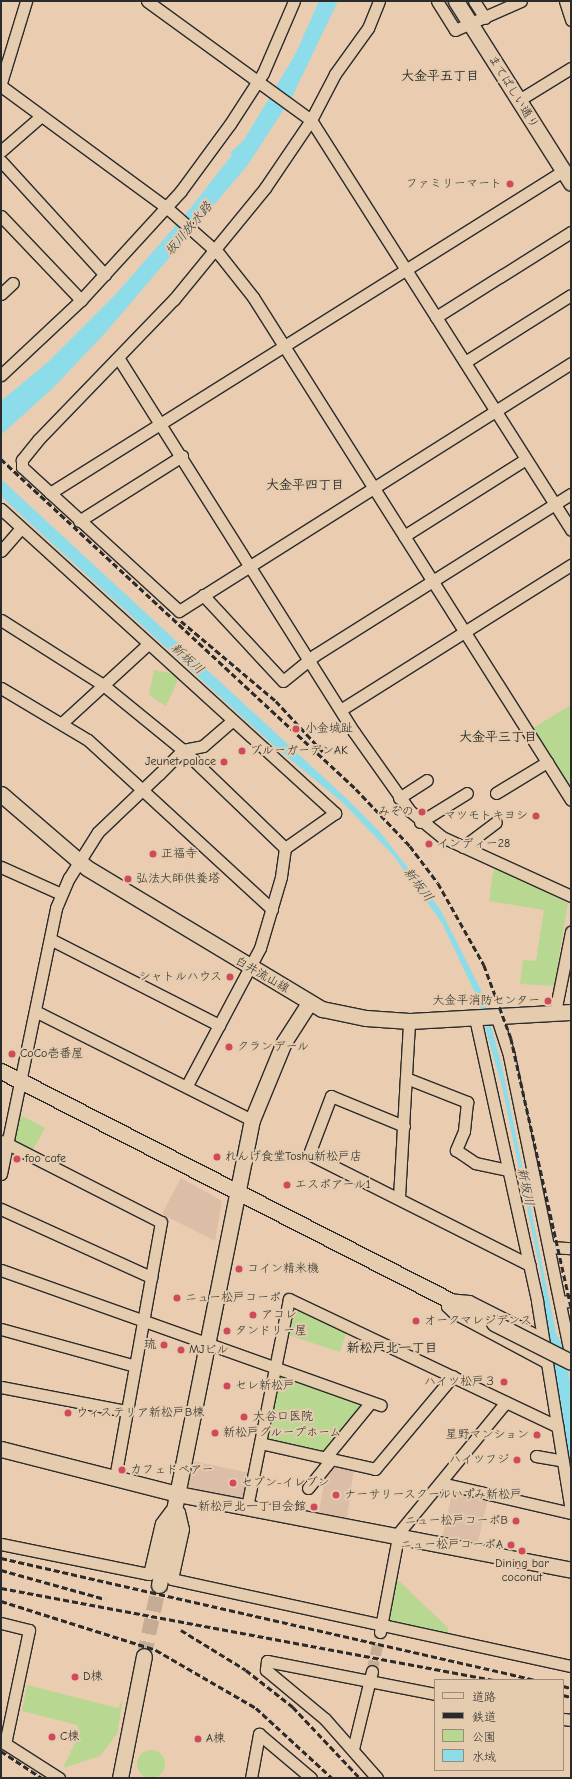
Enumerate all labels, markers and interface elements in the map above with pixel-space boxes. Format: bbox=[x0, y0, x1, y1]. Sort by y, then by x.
street label: まてばしい通り bbox=[485, 53, 541, 131]
district label: 大金平五丁目 bbox=[401, 68, 479, 84]
place label: ファミリーマート bbox=[406, 177, 502, 191]
marker: ファミリーマート bbox=[505, 179, 515, 189]
water label: 坂川放水路 bbox=[162, 199, 216, 259]
district label: 大金平四丁目 bbox=[266, 477, 344, 493]
water label: 新坂川 bbox=[167, 640, 207, 678]
place label: 小金城趾 bbox=[305, 722, 353, 736]
marker: 小金城趾 bbox=[290, 723, 302, 735]
district label: 大金平三丁目 bbox=[459, 729, 537, 745]
place label: ブルーガーデンAK bbox=[250, 744, 348, 758]
marker: ブルーガーデンAK bbox=[237, 746, 247, 756]
place label: Jeunet palace bbox=[145, 755, 216, 769]
marker: Jeunet palace bbox=[219, 757, 229, 767]
place label: みその bbox=[378, 805, 414, 819]
marker: みその bbox=[417, 807, 427, 817]
place label: マツモトキヨシ bbox=[444, 809, 528, 823]
marker: マツモトキヨシ bbox=[531, 811, 541, 821]
place label: インディー28 bbox=[437, 837, 509, 851]
marker: インディー28 bbox=[424, 839, 434, 849]
place label: 正福寺 bbox=[161, 847, 197, 861]
marker: 正福寺 bbox=[148, 849, 158, 859]
water label: 新坂川 bbox=[400, 865, 436, 905]
place label: 弘法大師供養塔 bbox=[136, 872, 220, 886]
marker: 弘法大師供養塔 bbox=[123, 874, 133, 884]
street label: 白井流山線 bbox=[232, 954, 292, 996]
place label: シャトルハウス bbox=[138, 970, 222, 984]
marker: シャトルハウス bbox=[225, 972, 235, 982]
place label: 大金平消防センター bbox=[432, 994, 540, 1008]
marker: 大金平消防センター bbox=[543, 996, 553, 1006]
place label: クランデール bbox=[237, 1040, 309, 1054]
marker: クランデール bbox=[224, 1042, 234, 1052]
place label: CoCo壱番屋 bbox=[20, 1047, 83, 1061]
marker: CoCo壱番屋 bbox=[7, 1049, 17, 1059]
place label: れんげ食堂Toshu新松戸店 bbox=[225, 1150, 362, 1164]
place label: foo cafe bbox=[25, 1152, 66, 1166]
marker: れんげ食堂Toshu新松戸店 bbox=[212, 1152, 222, 1162]
marker: foo cafe bbox=[12, 1154, 22, 1164]
water label: 新坂川 bbox=[513, 1166, 537, 1208]
place label: エスポアール1 bbox=[295, 1178, 371, 1192]
marker: エスポアール1 bbox=[282, 1180, 292, 1190]
place label: コイン精米機 bbox=[247, 1262, 319, 1276]
marker: コイン精米機 bbox=[234, 1264, 244, 1274]
place label: ニュー松戸コーポ bbox=[185, 1291, 281, 1305]
marker: ニュー松戸コーポ bbox=[172, 1293, 182, 1303]
place label: アコレ bbox=[261, 1308, 297, 1322]
marker: アコレ bbox=[248, 1310, 258, 1320]
place label: オークマレジデンス bbox=[424, 1314, 532, 1328]
marker: オークマレジデンス bbox=[411, 1316, 421, 1326]
place label: タンドリー屋 bbox=[235, 1324, 307, 1338]
marker: タンドリー屋 bbox=[222, 1326, 232, 1336]
place label: 琉 bbox=[144, 1338, 156, 1352]
marker: 琉 bbox=[159, 1340, 169, 1350]
district label: 新松戸北一丁目 bbox=[347, 1340, 437, 1356]
place label: MJビル bbox=[189, 1343, 229, 1357]
marker: MJビル bbox=[176, 1345, 186, 1355]
place label: ハイツ松戸３ bbox=[424, 1375, 496, 1389]
marker: ハイツ松戸３ bbox=[499, 1377, 509, 1387]
place label: セレ新松戸 bbox=[235, 1379, 295, 1393]
marker: セレ新松戸 bbox=[222, 1381, 232, 1391]
place label: ウィステリア新松戸B棟 bbox=[76, 1406, 203, 1420]
marker: ウィステリア新松戸B棟 bbox=[63, 1408, 73, 1418]
place label: 大谷口医院 bbox=[253, 1410, 313, 1424]
marker: 大谷口医院 bbox=[238, 1411, 250, 1423]
place label: 新松戸グループホーム bbox=[223, 1426, 343, 1440]
marker: 新松戸グループホーム bbox=[210, 1428, 220, 1438]
place label: 星野マンション bbox=[445, 1428, 529, 1442]
marker: 星野マンション bbox=[532, 1430, 542, 1440]
place label: ハイツフジ bbox=[449, 1453, 509, 1467]
marker: ハイツフジ bbox=[512, 1455, 522, 1465]
place label: カフェドベアー bbox=[130, 1463, 214, 1477]
marker: カフェドベアー bbox=[117, 1465, 127, 1475]
place label: セブン-イレブン bbox=[241, 1476, 330, 1490]
marker: セブン-イレブン bbox=[228, 1478, 238, 1488]
place label: ナーサリースクールいずみ新松戸 bbox=[344, 1488, 524, 1502]
marker: ナーサリースクールいずみ新松戸 bbox=[331, 1490, 341, 1500]
place label: 新松戸北一丁目会館 bbox=[198, 1500, 306, 1514]
marker: 新松戸北一丁目会館 bbox=[309, 1502, 319, 1512]
place label: ニュー松戸コーポB bbox=[405, 1514, 508, 1528]
marker: ニュー松戸コーポB bbox=[511, 1516, 521, 1526]
place label: ニュー松戸コーポA bbox=[400, 1538, 503, 1552]
marker: ニュー松戸コーポA bbox=[506, 1540, 516, 1550]
marker: Dining bar coconut bbox=[517, 1546, 527, 1556]
place label: Dining bar coconut bbox=[495, 1557, 549, 1585]
place label: D棟 bbox=[83, 1670, 103, 1684]
marker: D棟 bbox=[70, 1672, 80, 1682]
legend bbox=[434, 1679, 564, 1771]
text: 道路 bbox=[472, 1690, 496, 1704]
text: 鉄道 bbox=[472, 1710, 496, 1724]
place label: C棟 bbox=[60, 1730, 79, 1744]
text: 公園 bbox=[472, 1730, 496, 1744]
marker: C棟 bbox=[47, 1732, 57, 1742]
place label: A棟 bbox=[206, 1732, 225, 1746]
marker: A棟 bbox=[193, 1734, 203, 1744]
text: 水域 bbox=[472, 1750, 496, 1764]

